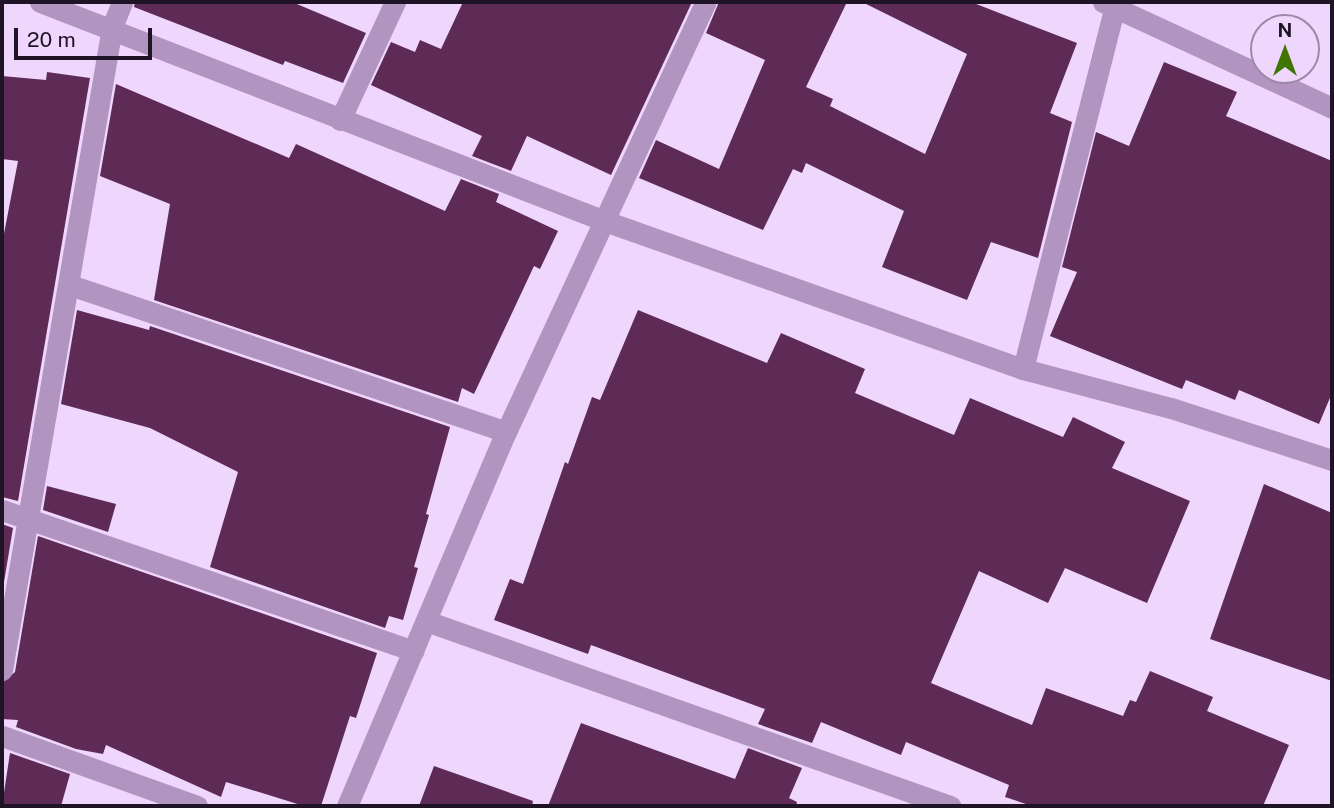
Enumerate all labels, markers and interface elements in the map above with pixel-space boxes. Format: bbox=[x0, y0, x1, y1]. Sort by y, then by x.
scale bar bbox=[18, 14, 156, 58]
north arrow bbox=[1250, 14, 1320, 84]
text: N bbox=[1278, 19, 1292, 41]
text: 20 m bbox=[27, 27, 76, 52]

